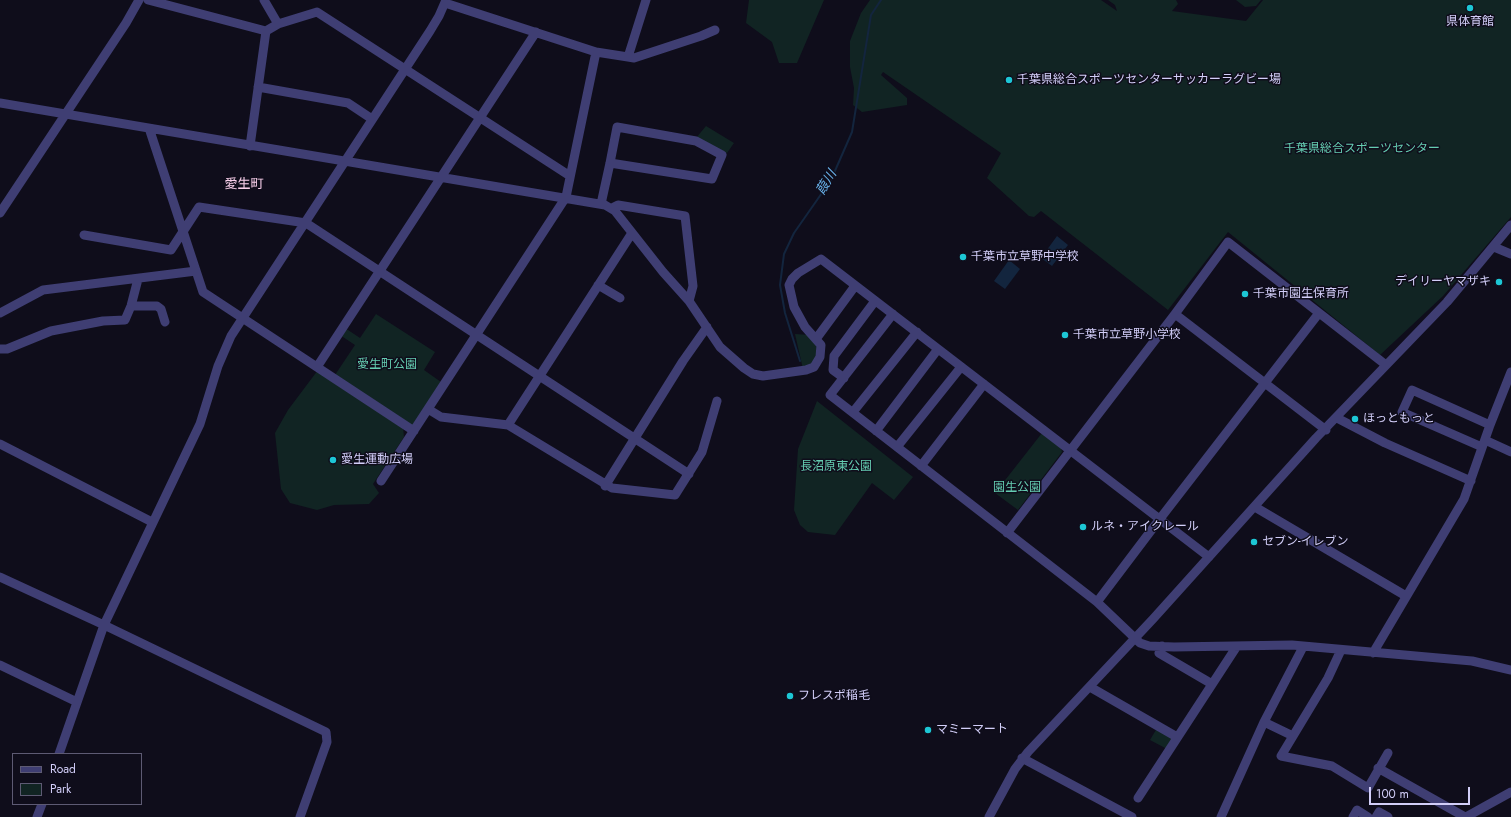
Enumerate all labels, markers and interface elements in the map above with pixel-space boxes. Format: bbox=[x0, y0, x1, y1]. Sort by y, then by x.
marker: 県体育館 bbox=[1465, 3, 1475, 13]
place label: 県体育館 bbox=[1446, 15, 1494, 29]
place label: 千葉県総合スポーツセンターサッカーラグビー場 bbox=[1017, 73, 1281, 87]
marker: 千葉県総合スポーツセンターサッカーラグビー場 bbox=[1004, 75, 1014, 85]
park label: 千葉県総合スポーツセンター bbox=[1284, 142, 1440, 156]
water label: 葭川 bbox=[814, 168, 840, 198]
district label: 愛生町 bbox=[225, 177, 263, 193]
place label: 千葉市立草野中学校 bbox=[971, 250, 1079, 264]
marker: 千葉市立草野中学校 bbox=[958, 252, 968, 262]
place label: デイリーヤマザキ bbox=[1395, 275, 1491, 289]
marker: デイリーヤマザキ bbox=[1494, 277, 1504, 287]
place label: 千葉市園生保育所 bbox=[1253, 287, 1349, 301]
marker: 千葉市園生保育所 bbox=[1240, 289, 1250, 299]
place label: 千葉市立草野小学校 bbox=[1073, 328, 1181, 342]
marker: 千葉市立草野小学校 bbox=[1060, 330, 1070, 340]
park label: 愛生町公園 bbox=[357, 358, 417, 372]
place label: ほっともっと bbox=[1363, 412, 1435, 426]
marker: ほっともっと bbox=[1350, 414, 1360, 424]
place label: 愛生運動広場 bbox=[341, 453, 413, 467]
marker: 愛生運動広場 bbox=[328, 455, 338, 465]
park label: 長沼原東公園 bbox=[800, 460, 872, 474]
park label: 園生公園 bbox=[993, 481, 1041, 495]
place label: ルネ・アイクレール bbox=[1091, 520, 1199, 534]
marker: ルネ・アイクレール bbox=[1078, 522, 1088, 532]
place label: セブン-イレブン bbox=[1262, 535, 1349, 549]
marker: セブン-イレブン bbox=[1249, 537, 1259, 547]
place label: フレスポ稲毛 bbox=[798, 689, 870, 703]
marker: フレスポ稲毛 bbox=[785, 691, 795, 701]
place label: マミーマート bbox=[936, 723, 1008, 737]
marker: マミーマート bbox=[923, 725, 933, 735]
legend bbox=[12, 753, 142, 805]
text: Road bbox=[50, 760, 76, 778]
scale bar bbox=[1371, 779, 1472, 805]
text: Park bbox=[50, 780, 71, 798]
text: 100 m bbox=[1376, 785, 1409, 803]

